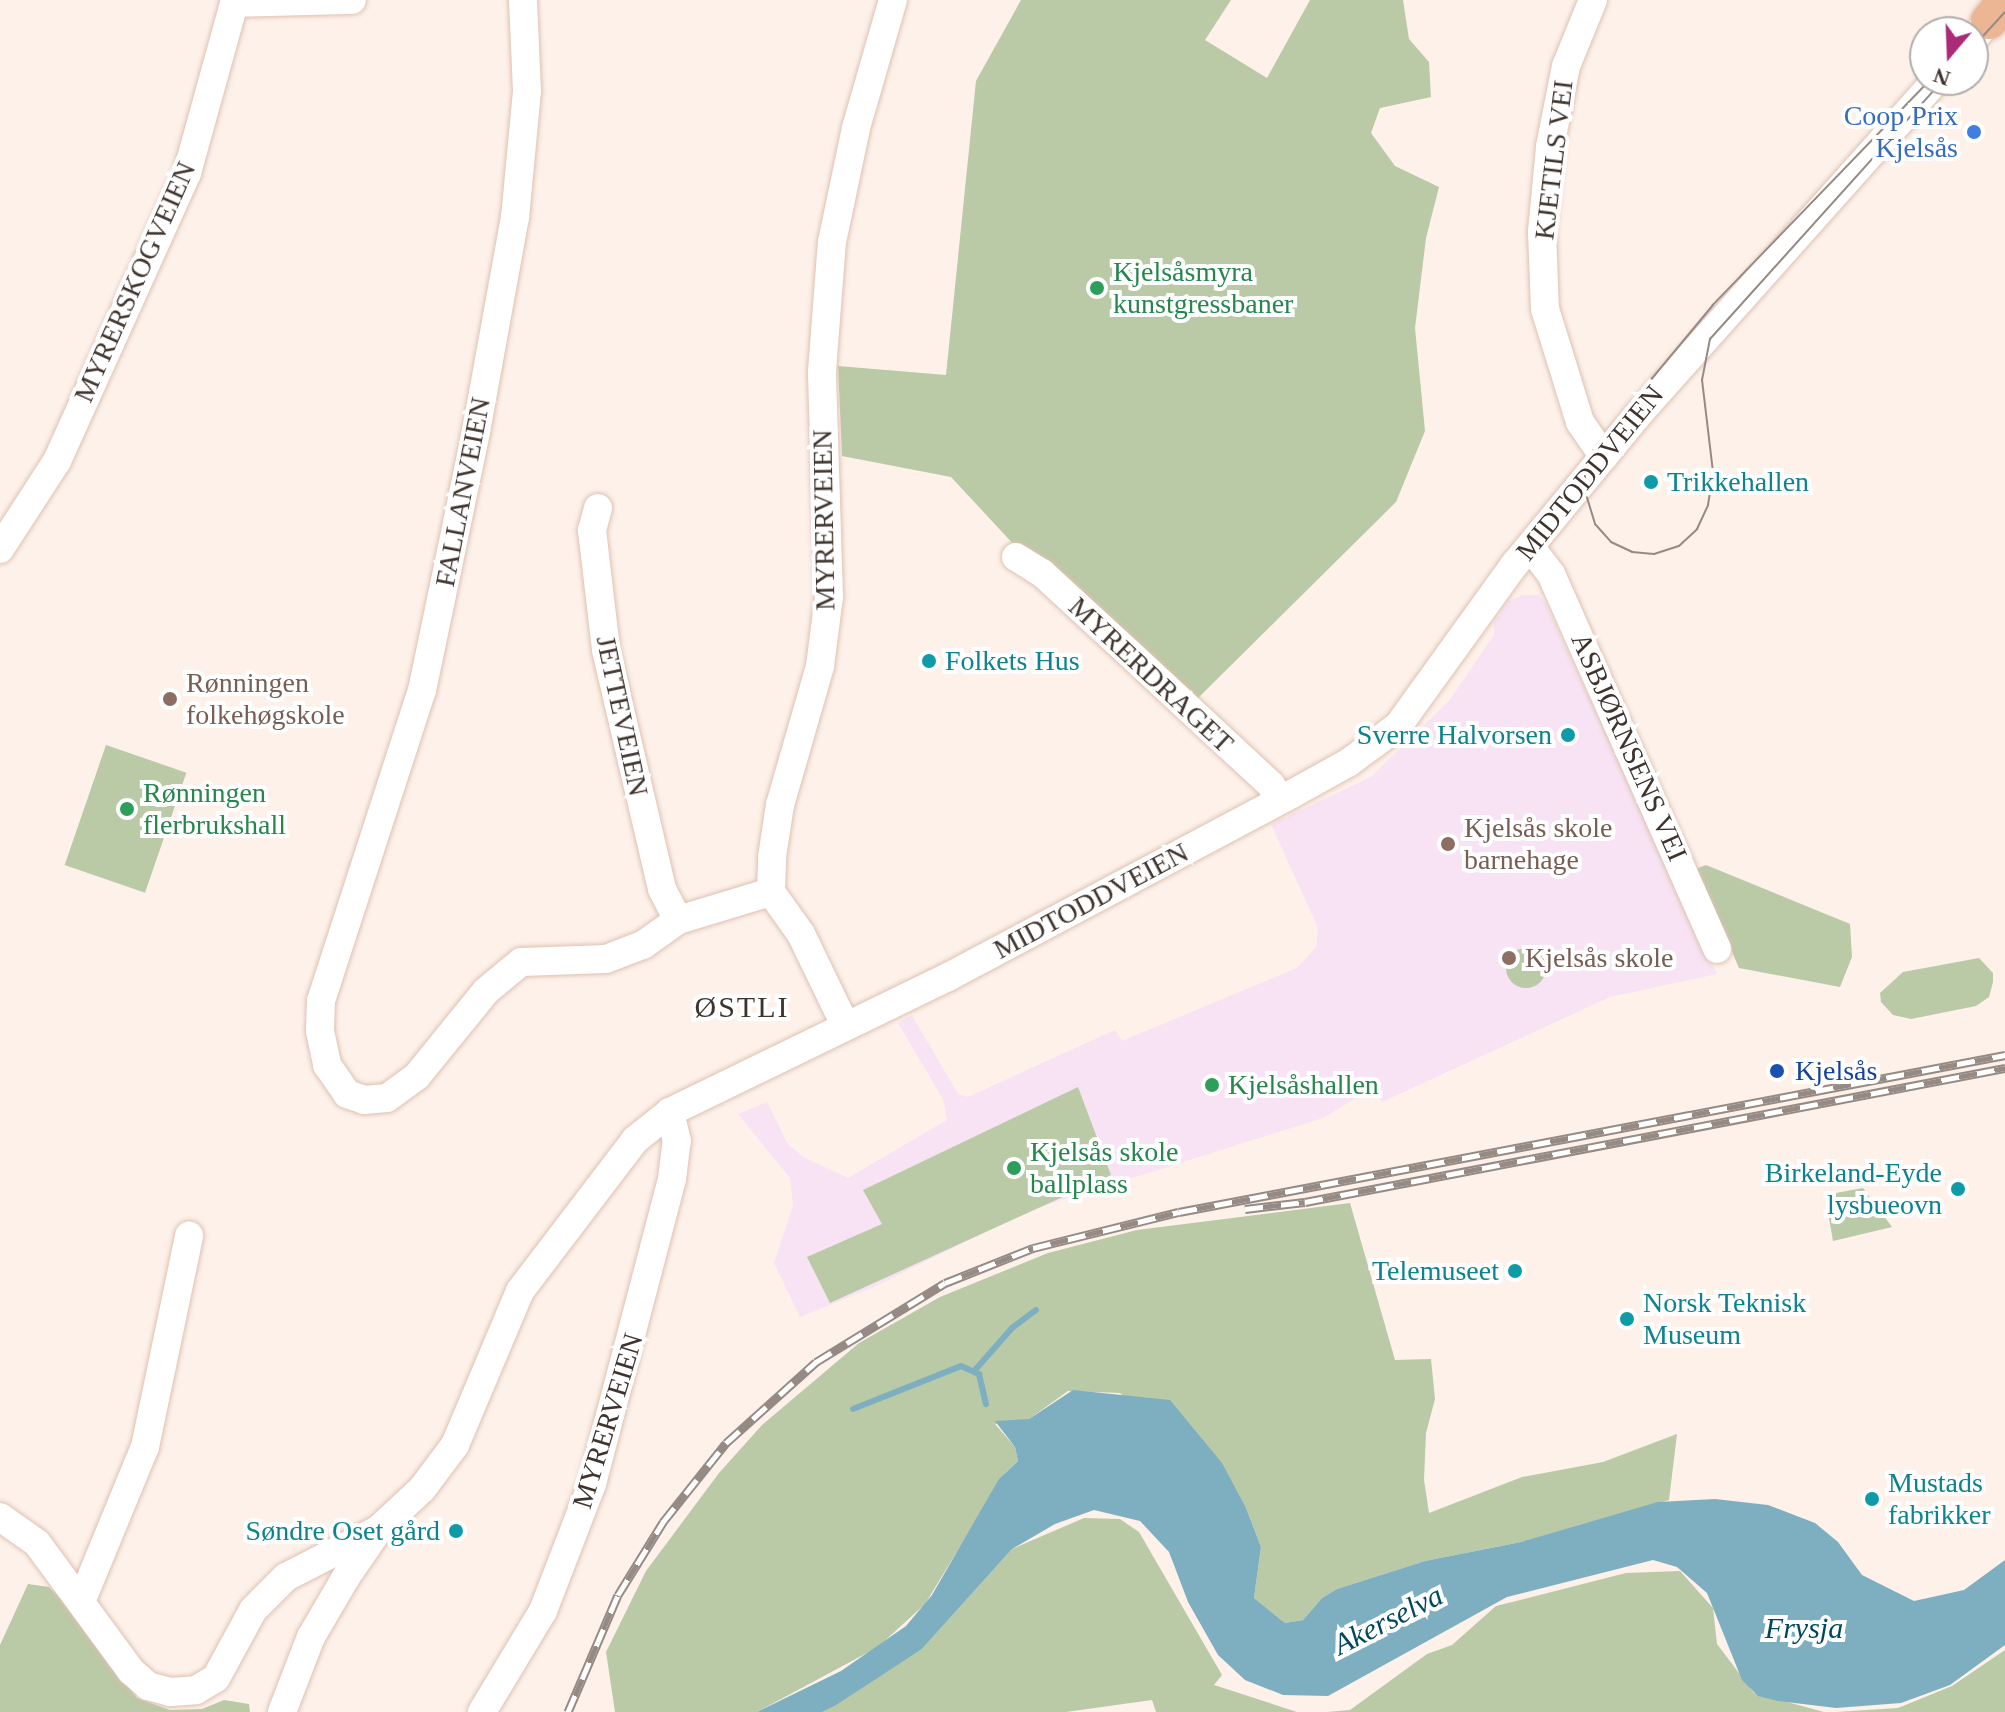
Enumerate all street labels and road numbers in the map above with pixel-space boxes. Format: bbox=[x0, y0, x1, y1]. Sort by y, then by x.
street label: KJETILS VEI bbox=[1528, 78, 1580, 242]
street label: MYRERSKOGVEIEN bbox=[67, 157, 203, 407]
street label: MIDTODDVEIEN bbox=[1509, 379, 1671, 567]
street label: FALLANVEIEN bbox=[428, 394, 498, 590]
street label: MYRERVEIEN bbox=[806, 429, 842, 611]
street label: MYRERDRAGET bbox=[1062, 590, 1240, 760]
street label: ASBJØRNSENS VEI bbox=[1564, 628, 1694, 866]
street label: JETTEVEIEN bbox=[589, 633, 655, 799]
street label: MIDTODDVEIEN bbox=[988, 836, 1194, 966]
street label: MYRERVEIEN bbox=[565, 1329, 651, 1513]

